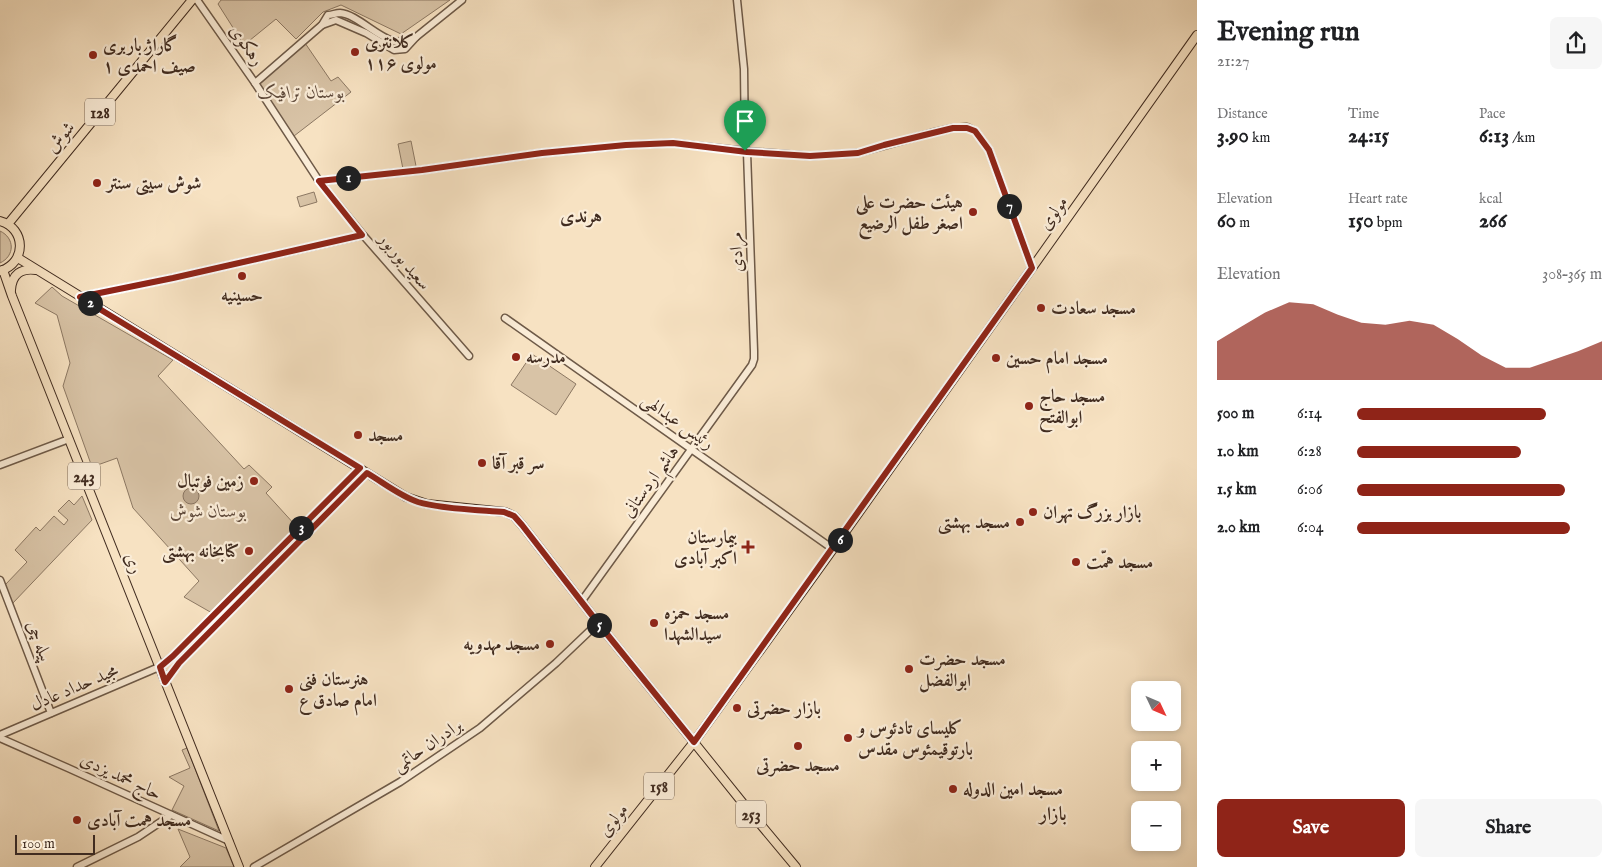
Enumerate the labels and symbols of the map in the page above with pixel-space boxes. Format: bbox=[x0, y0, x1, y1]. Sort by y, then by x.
street label: رهکوی bbox=[223, 20, 268, 71]
place label: کلانتری ۱۱۶ مولوی bbox=[365, 32, 437, 76]
place label: گاراژ باربری صیف احمدی ۱ bbox=[103, 34, 196, 79]
marker: کلانتری ۱۱۶ مولوی bbox=[349, 46, 361, 58]
marker: گاراژ باربری صیف احمدی ۱ bbox=[87, 49, 99, 61]
park label: بوستان ترافیک bbox=[257, 82, 345, 105]
road number: 128 bbox=[85, 98, 115, 125]
pin bbox=[724, 100, 766, 151]
street label: شوش bbox=[41, 117, 81, 158]
pin: 1 bbox=[336, 166, 360, 190]
place label: شوش سیتی سنتر bbox=[105, 173, 201, 196]
marker: شوش سیتی سنتر bbox=[91, 177, 103, 189]
place label: هیئت حضرت علی اصغر طفل الرضیع bbox=[855, 192, 963, 240]
street label: مولوی bbox=[1034, 192, 1074, 235]
pin: 7 bbox=[996, 194, 1022, 218]
district label: هرندی bbox=[560, 205, 602, 229]
marker: هیئت حضرت علی اصغر طفل الرضیع bbox=[967, 206, 979, 218]
street label: سعید بوربور bbox=[371, 227, 435, 295]
street label: مرادی bbox=[725, 231, 750, 273]
marker: حسینیه bbox=[236, 270, 248, 282]
place label: حسینیه bbox=[221, 285, 263, 308]
pin: 2 bbox=[78, 290, 102, 316]
place label: مسجد سعادت bbox=[1051, 298, 1136, 321]
marker: مسجد سعادت bbox=[1035, 302, 1047, 314]
place label: مدرسه bbox=[526, 347, 566, 370]
place label: مسجد امام حسین bbox=[1006, 348, 1108, 374]
marker: مدرسه bbox=[510, 351, 522, 363]
marker: مسجد امام حسین bbox=[990, 352, 1002, 364]
place label: مسجد حاج ابوالفتح bbox=[1039, 386, 1105, 433]
street label: رئیس عبدالهی bbox=[636, 389, 718, 456]
marker: مسجد حاج ابوالفتح bbox=[1023, 400, 1035, 412]
place label: مسجد bbox=[368, 425, 403, 448]
marker: مسجد bbox=[352, 429, 364, 441]
street label: هاشم اردستانی bbox=[617, 441, 689, 525]
place label: سر قبر آقا bbox=[492, 452, 545, 476]
marker: سر قبر آقا bbox=[476, 457, 488, 469]
road number: 243 bbox=[68, 462, 100, 490]
place label: زمین فوتبال bbox=[177, 471, 244, 494]
marker: زمین فوتبال bbox=[248, 475, 260, 487]
park label: بوستان شوش bbox=[170, 501, 247, 524]
place label: بازار بزرگ تهران bbox=[1043, 502, 1141, 525]
marker: بازار بزرگ تهران bbox=[1027, 506, 1039, 518]
place label: مسجد بهشتی bbox=[938, 512, 1010, 535]
pin: 3 bbox=[288, 516, 314, 540]
marker: مسجد بهشتی bbox=[1014, 516, 1026, 528]
place label: بیمارستان اکبر آبادی bbox=[674, 527, 737, 571]
pin: 6 bbox=[828, 528, 852, 552]
marker: بیمارستان اکبر آبادی bbox=[741, 540, 755, 554]
place label: کتابخانه بهشتی bbox=[162, 541, 239, 564]
marker: کتابخانه بهشتی bbox=[243, 545, 255, 557]
street label: ری bbox=[118, 550, 147, 578]
place label: مسجد همّت bbox=[1086, 550, 1153, 575]
marker: مسجد همّت bbox=[1070, 556, 1082, 568]
place label: مسجد حمزه سیدالشهدا bbox=[664, 603, 729, 647]
pin: 5 bbox=[586, 612, 612, 638]
marker: مسجد حمزه سیدالشهدا bbox=[648, 617, 660, 629]
street label: پیله چی bbox=[19, 618, 57, 666]
place label: مسجد مهدویه bbox=[463, 634, 540, 657]
marker: مسجد مهدویه bbox=[544, 638, 556, 650]
place label: مسجد حضرت ابوالفضل bbox=[919, 649, 1006, 693]
street label: مجید حداد عادل bbox=[27, 660, 122, 717]
marker: مسجد حضرت ابوالفضل bbox=[903, 663, 915, 675]
place label: هنرستان فنی امام صادق ع bbox=[299, 669, 377, 716]
north arrow bbox=[1131, 681, 1181, 731]
marker: هنرستان فنی امام صادق ع bbox=[283, 683, 295, 695]
place label: بازار حضرتی bbox=[746, 698, 821, 721]
marker: بازار حضرتی bbox=[731, 702, 743, 714]
street label: برادران حاتمی bbox=[389, 715, 467, 778]
place label: کلیسای تادئوس و بارتوقیمئوس مقدس bbox=[856, 718, 973, 762]
marker: کلیسای تادئوس و بارتوقیمئوس مقدس bbox=[842, 732, 854, 744]
marker: مسجد حضرتی bbox=[792, 740, 804, 752]
street label: حاج محمد یزدی bbox=[75, 749, 165, 809]
place label: مسجد حضرتی bbox=[755, 755, 840, 778]
road number: 158 bbox=[644, 772, 674, 799]
place label: مسجد امین الدوله bbox=[963, 779, 1063, 802]
marker: مسجد امین الدوله bbox=[947, 783, 959, 795]
street label: مولوی bbox=[594, 800, 634, 842]
road number: 253 bbox=[736, 801, 766, 828]
district label: بازار bbox=[1037, 803, 1067, 827]
place label: مسجد همت آبادی bbox=[87, 809, 191, 833]
marker: مسجد همت آبادی bbox=[71, 814, 83, 826]
scale bar bbox=[15, 832, 95, 855]

